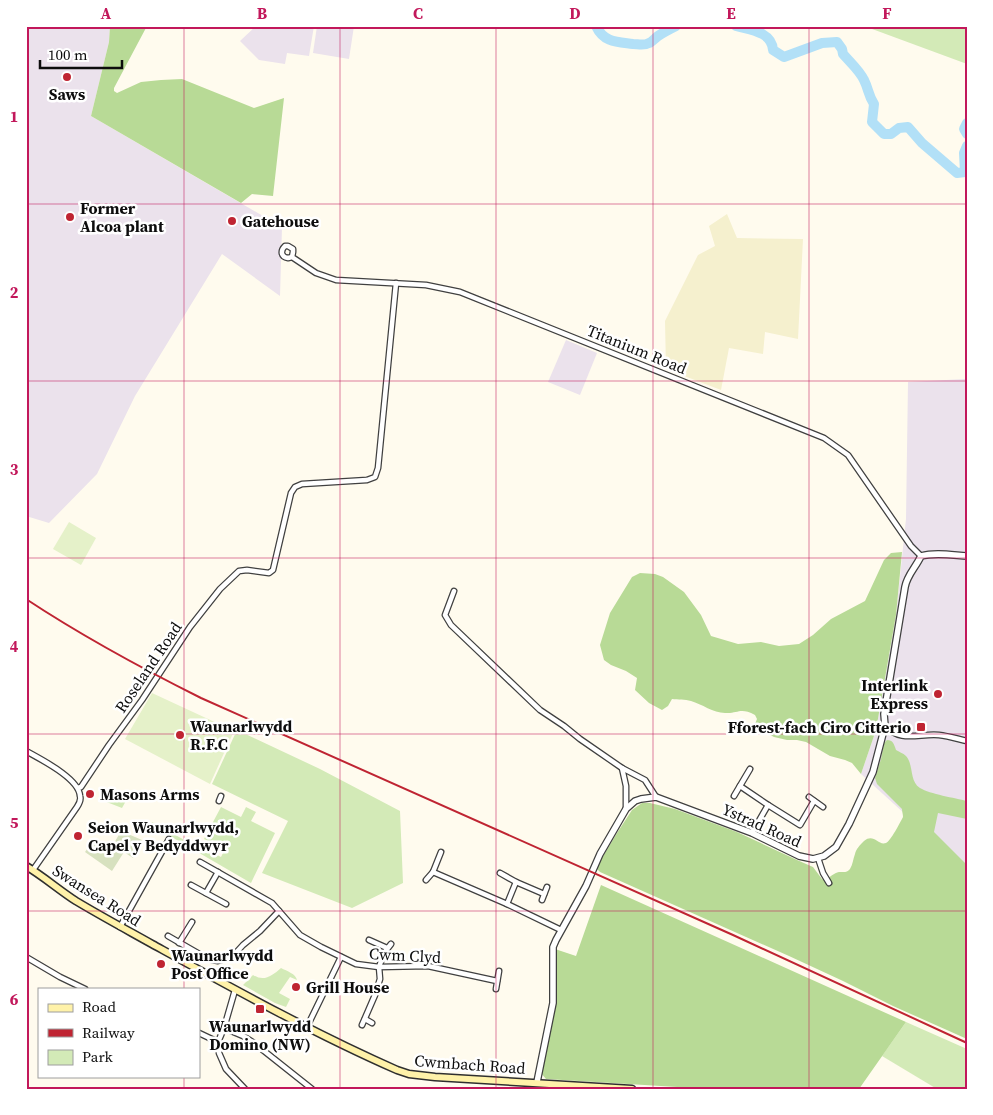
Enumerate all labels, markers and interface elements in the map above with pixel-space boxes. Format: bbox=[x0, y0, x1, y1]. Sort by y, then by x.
text: A bbox=[101, 2, 112, 24]
text: B bbox=[257, 2, 268, 24]
text: C bbox=[413, 2, 423, 24]
text: D bbox=[569, 2, 581, 24]
text: E bbox=[726, 2, 736, 24]
text: F bbox=[882, 2, 892, 24]
scale bar bbox=[40, 38, 122, 70]
text: 100 m bbox=[48, 44, 88, 65]
marker: Saws bbox=[61, 71, 73, 83]
place label: Saws bbox=[49, 83, 85, 105]
text: 1 bbox=[10, 105, 18, 127]
place label: Former Alcoa plant bbox=[80, 197, 164, 237]
place label: Gatehouse bbox=[242, 210, 319, 232]
marker: Former Alcoa plant bbox=[64, 211, 76, 223]
marker: Gatehouse bbox=[226, 215, 238, 227]
text: 2 bbox=[10, 281, 19, 303]
street label: Titanium Road bbox=[584, 319, 690, 379]
text: 3 bbox=[10, 458, 19, 480]
street label: Roseland Road bbox=[109, 617, 187, 717]
text: 4 bbox=[10, 635, 19, 657]
place label: Interlink Express bbox=[861, 674, 928, 714]
marker: Interlink Express bbox=[932, 688, 944, 700]
place label: Waunarlwydd R.F.C bbox=[190, 715, 293, 755]
place label: Fforest-fach Ciro Citterio bbox=[728, 716, 911, 738]
marker: Fforest-fach Ciro Citterio bbox=[915, 721, 927, 733]
marker: Waunarlwydd R.F.C bbox=[174, 729, 186, 741]
place label: Masons Arms bbox=[100, 783, 199, 805]
marker: Masons Arms bbox=[84, 788, 96, 800]
street label: Ystrad Road bbox=[719, 798, 805, 852]
text: 5 bbox=[10, 811, 19, 833]
place label: Seion Waunarlwydd, Capel y Bedyddwyr bbox=[88, 816, 239, 856]
marker: Seion Waunarlwydd, Capel y Bedyddwyr bbox=[72, 830, 84, 842]
street label: Swansea Road bbox=[48, 859, 146, 931]
street label: Cwm Clyd bbox=[368, 942, 442, 968]
place label: Waunarlwydd Post Office bbox=[171, 944, 274, 984]
marker: Waunarlwydd Post Office bbox=[155, 958, 167, 970]
place label: Grill House bbox=[306, 976, 389, 998]
marker: Grill House bbox=[290, 981, 302, 993]
text: 6 bbox=[10, 988, 19, 1010]
legend bbox=[38, 988, 200, 1078]
text: Road bbox=[82, 996, 116, 1017]
marker: Waunarlwydd Domino (NW) bbox=[254, 1003, 266, 1015]
place label: Waunarlwydd Domino (NW) bbox=[209, 1015, 312, 1055]
text: Railway bbox=[82, 1022, 135, 1043]
text: Park bbox=[82, 1046, 114, 1067]
street label: Cwmbach Road bbox=[414, 1049, 526, 1079]

